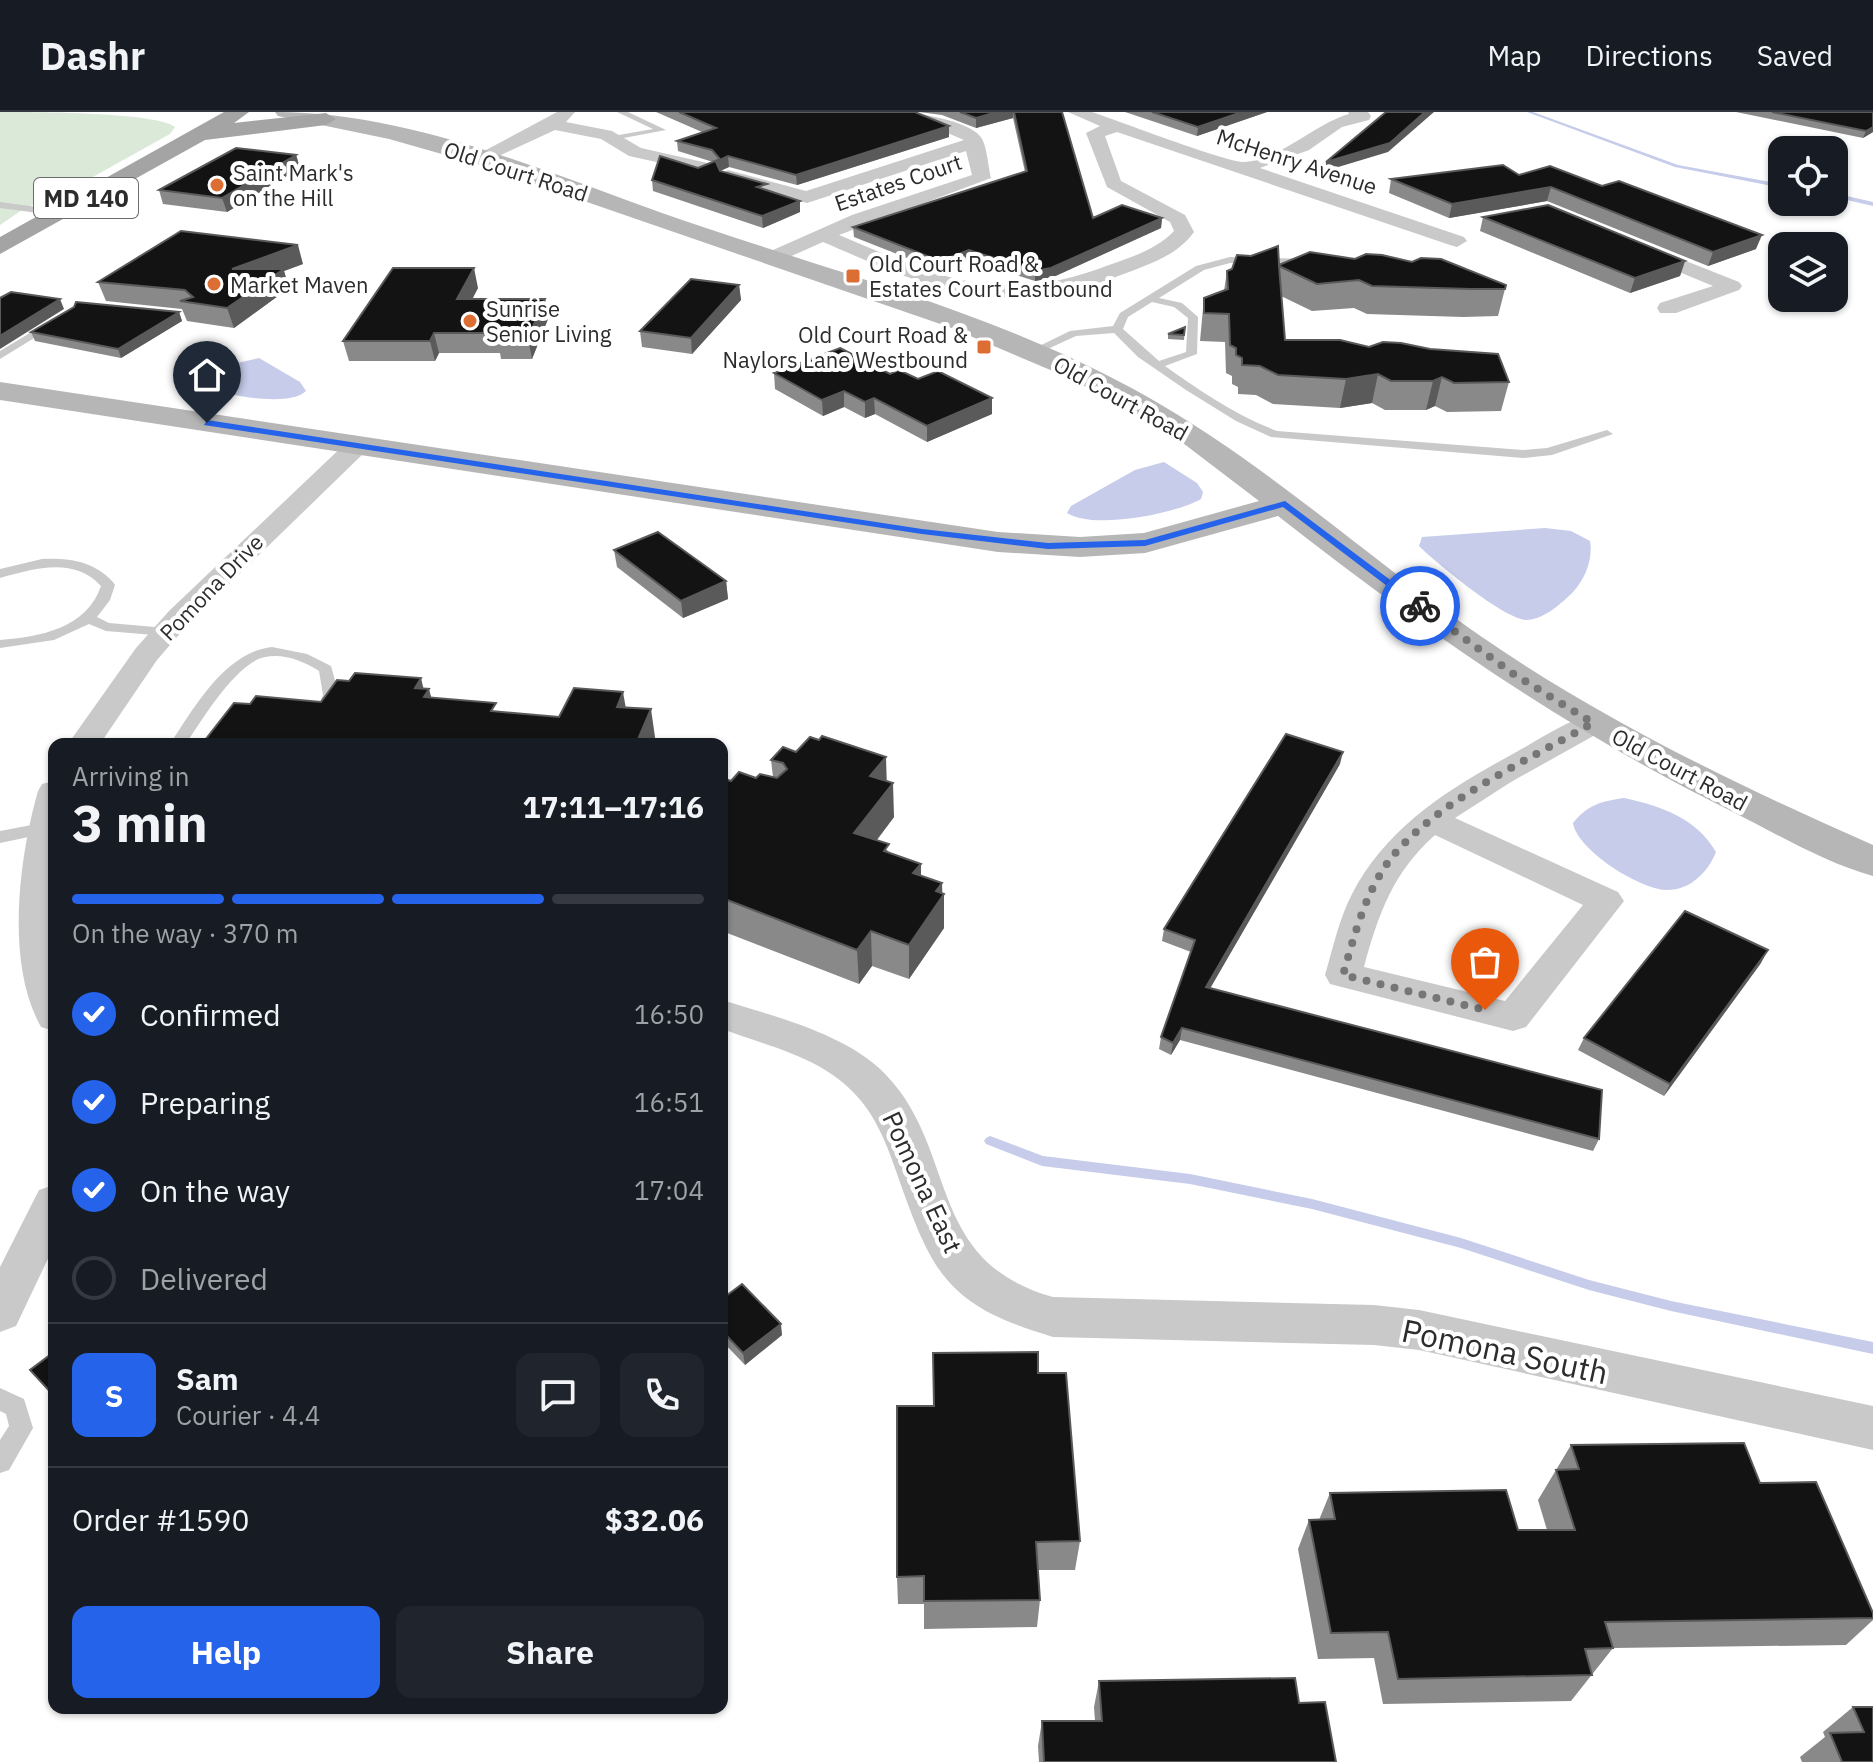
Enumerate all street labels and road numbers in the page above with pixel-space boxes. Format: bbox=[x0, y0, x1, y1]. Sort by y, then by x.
street label: McHenry Avenue bbox=[1213, 121, 1381, 201]
street label: Old Court Road bbox=[440, 134, 592, 208]
street label: Estates Court bbox=[830, 147, 966, 217]
road number: MD 140 bbox=[34, 178, 138, 218]
street label: Old Court Road bbox=[1049, 349, 1193, 447]
street label: Pomona Drive bbox=[153, 528, 269, 646]
street label: Old Court Road bbox=[1607, 721, 1753, 817]
street label: Pomona East bbox=[875, 1106, 971, 1258]
street label: Pomona South bbox=[1398, 1309, 1612, 1393]

